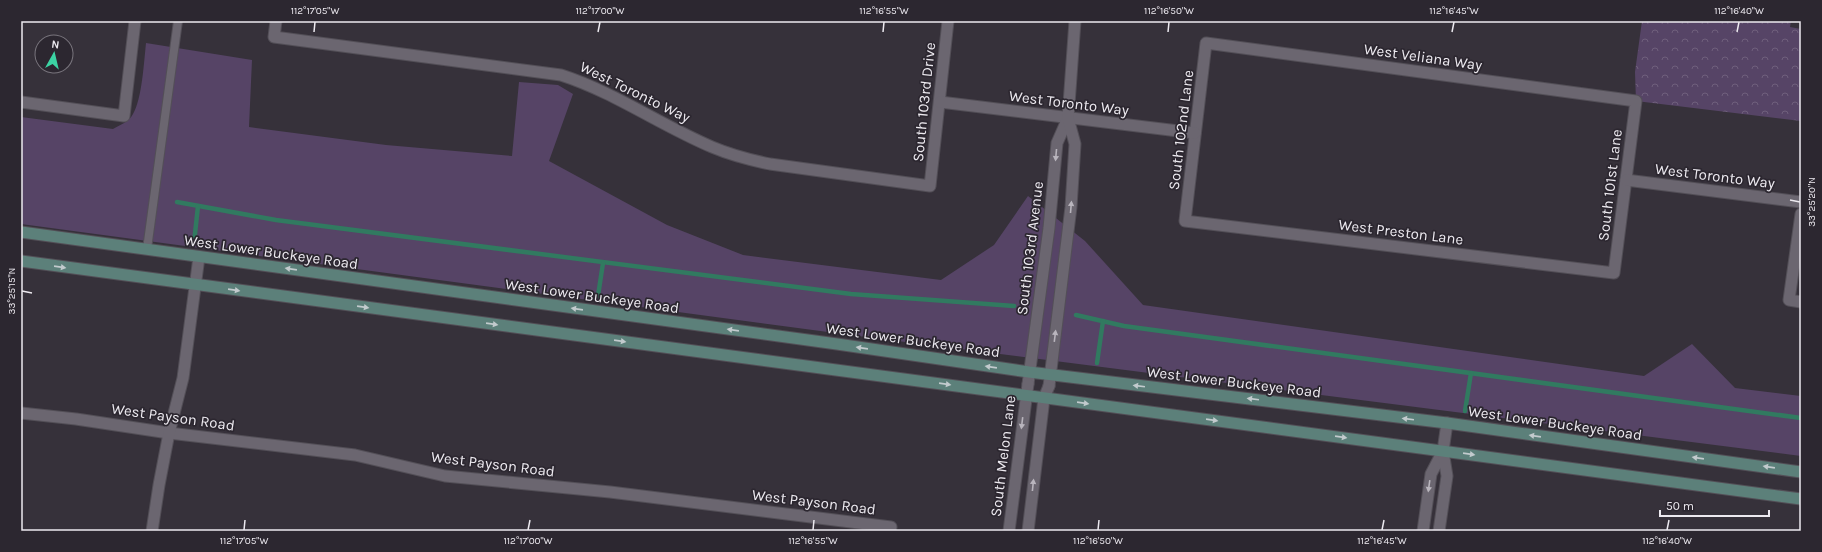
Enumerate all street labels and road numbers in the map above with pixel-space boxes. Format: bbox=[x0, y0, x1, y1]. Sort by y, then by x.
street label: West Veliana Way bbox=[1363, 40, 1483, 74]
street label: South 103rd Drive bbox=[909, 41, 939, 163]
street label: West Toronto Way bbox=[577, 58, 693, 127]
street label: South 102nd Lane bbox=[1165, 69, 1197, 191]
street label: West Toronto Way bbox=[1008, 87, 1130, 119]
street label: South 101st Lane bbox=[1594, 128, 1626, 242]
street label: West Toronto Way bbox=[1654, 160, 1776, 192]
street label: South 103rd Avenue bbox=[1013, 180, 1047, 316]
street label: West Preston Lane bbox=[1338, 215, 1464, 249]
street label: West Lower Buckeye Road bbox=[183, 231, 359, 273]
street label: West Lower Buckeye Road bbox=[504, 275, 680, 317]
street label: West Lower Buckeye Road bbox=[825, 319, 1001, 361]
street label: West Lower Buckeye Road bbox=[1146, 362, 1322, 402]
street label: South Melon Lane bbox=[987, 394, 1019, 518]
street label: West Payson Road bbox=[110, 399, 236, 435]
street label: West Lower Buckeye Road bbox=[1467, 402, 1643, 444]
street label: West Payson Road bbox=[430, 447, 556, 481]
street label: West Payson Road bbox=[751, 485, 877, 519]

